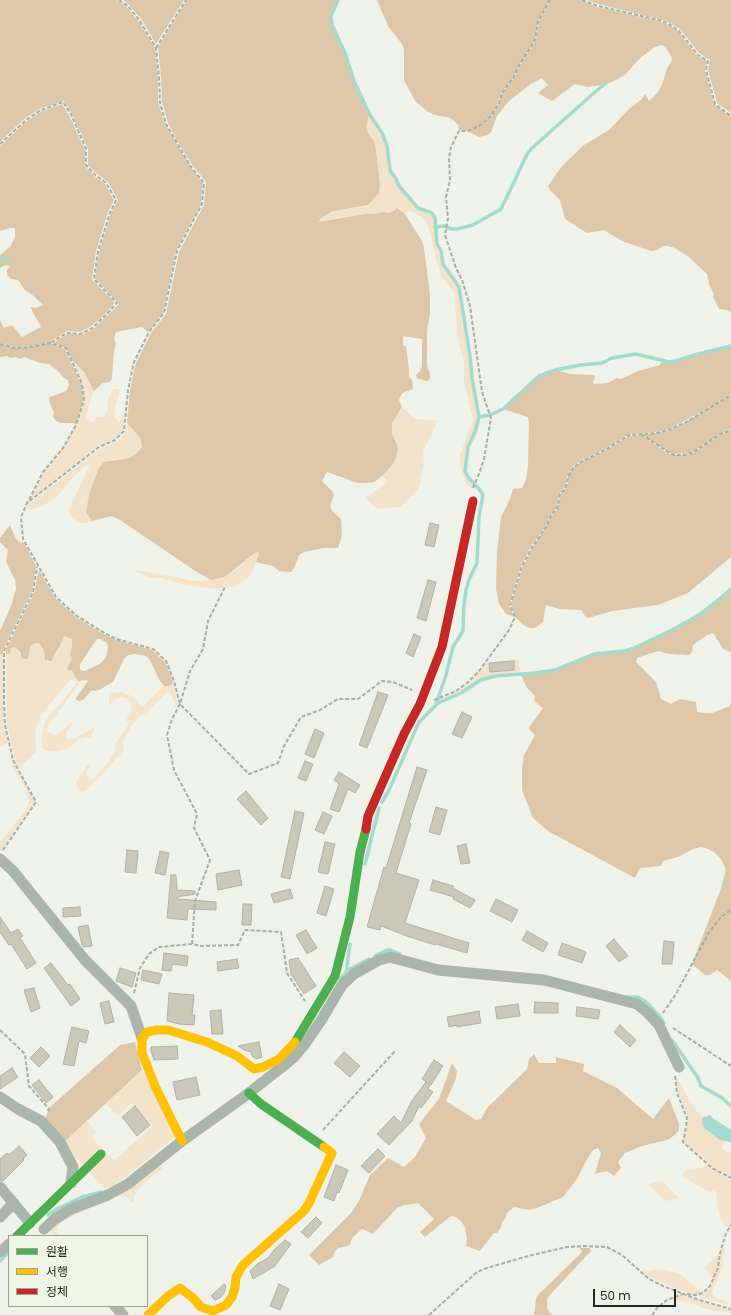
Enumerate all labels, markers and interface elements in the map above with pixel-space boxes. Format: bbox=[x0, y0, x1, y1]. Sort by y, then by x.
legend bbox=[8, 1235, 148, 1307]
text: 원활 bbox=[46, 1243, 68, 1260]
text: 서행 bbox=[46, 1263, 68, 1280]
scale bar bbox=[595, 1281, 678, 1307]
text: 정체 bbox=[46, 1283, 68, 1300]
text: 50 m bbox=[600, 1287, 631, 1304]

